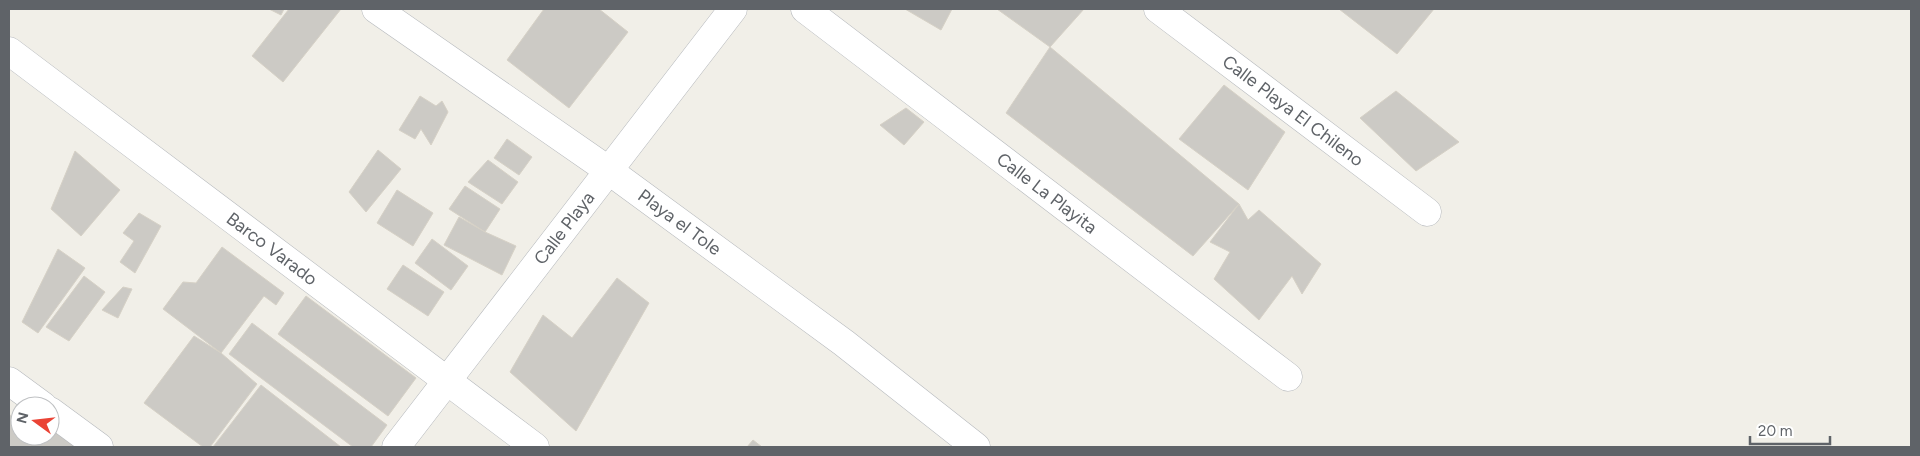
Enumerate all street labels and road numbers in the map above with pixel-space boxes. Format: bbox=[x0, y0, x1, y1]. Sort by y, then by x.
street label: Calle Playa El Chileno bbox=[1218, 50, 1368, 171]
street label: Calle La Playita bbox=[992, 148, 1101, 238]
street label: Playa el Tole bbox=[634, 185, 725, 260]
street label: Calle Playa bbox=[529, 187, 599, 269]
street label: Barco Varado bbox=[222, 208, 322, 290]

